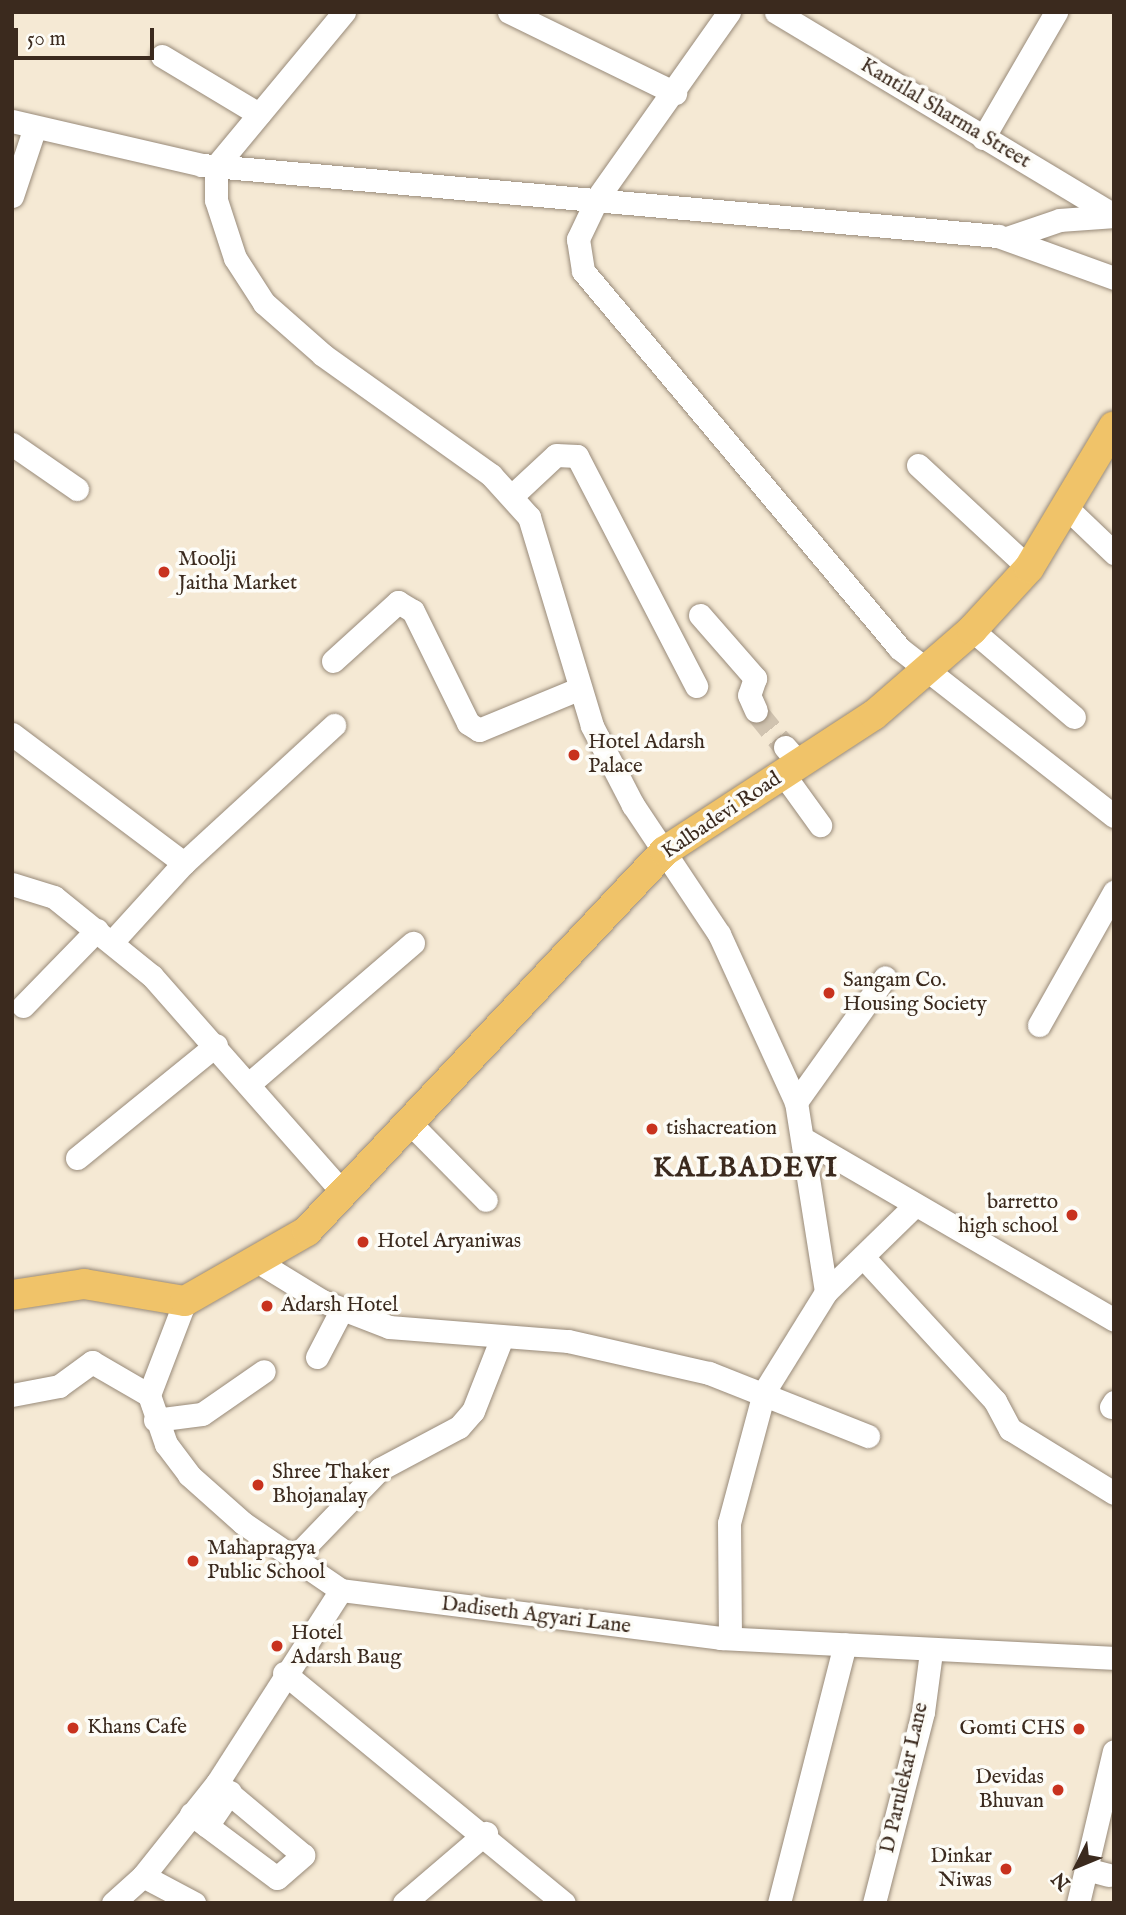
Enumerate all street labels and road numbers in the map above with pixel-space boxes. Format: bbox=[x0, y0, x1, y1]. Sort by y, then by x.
street label: Kantilal Sharma Street bbox=[855, 53, 1035, 175]
street label: Kalbadevi Road bbox=[658, 767, 786, 865]
street label: Dadiseth Agyari Lane bbox=[440, 1592, 632, 1640]
street label: D Parulekar Lane bbox=[875, 1700, 935, 1856]

